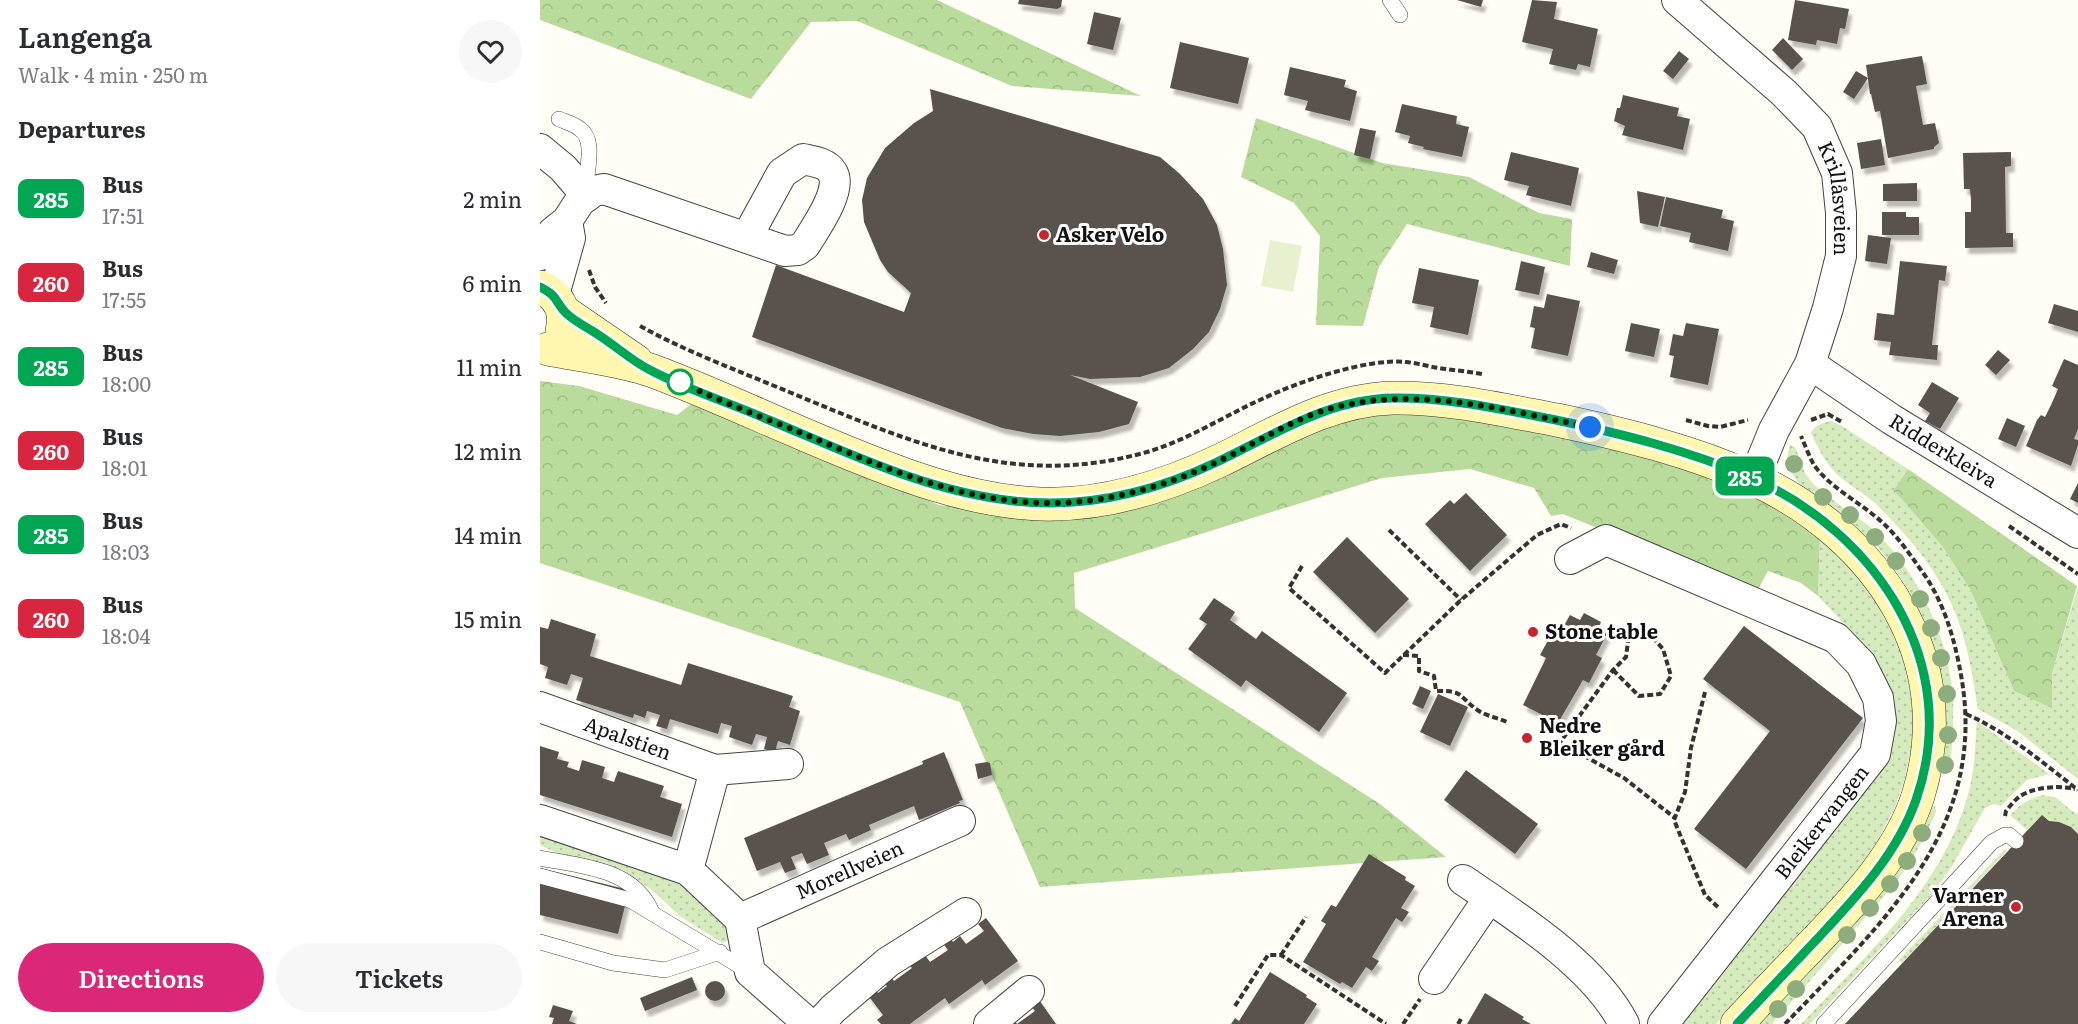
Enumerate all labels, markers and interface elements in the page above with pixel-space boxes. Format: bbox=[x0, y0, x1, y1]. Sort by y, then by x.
text: Langenga bbox=[18, 15, 152, 57]
button: heart bbox=[459, 20, 522, 83]
text: Walk · 4 min · 250 m bbox=[18, 59, 208, 89]
text: Departures bbox=[18, 112, 145, 145]
street label: Krillåsveien bbox=[1812, 136, 1858, 255]
text: Bus bbox=[102, 167, 143, 200]
text: 2 min bbox=[463, 182, 522, 215]
text: 285 bbox=[33, 183, 69, 214]
text: 17:51 bbox=[102, 200, 144, 230]
place label: Asker Velo bbox=[1056, 218, 1164, 248]
marker: Asker Velo bbox=[1037, 228, 1051, 242]
text: Bus bbox=[102, 251, 143, 284]
text: 6 min bbox=[463, 266, 522, 299]
text: 260 bbox=[33, 267, 69, 298]
text: 17:55 bbox=[102, 284, 146, 314]
text: Bus bbox=[102, 335, 143, 368]
text: 11 min bbox=[456, 350, 522, 383]
text: 285 bbox=[33, 351, 69, 382]
text: 18:00 bbox=[102, 368, 151, 398]
unlabelled marker bbox=[667, 369, 693, 395]
street label: Ridderkleiva bbox=[1884, 405, 2004, 494]
your location bbox=[1575, 412, 1605, 442]
text: Bus bbox=[102, 419, 143, 452]
text: 12 min bbox=[454, 434, 522, 467]
text: 260 bbox=[33, 435, 69, 466]
text: 18:01 bbox=[102, 452, 148, 482]
line badge: 285 bbox=[1710, 456, 1780, 496]
text: 285 bbox=[1727, 461, 1763, 492]
text: Bus bbox=[102, 503, 143, 536]
text: 14 min bbox=[454, 518, 522, 551]
text: 285 bbox=[33, 519, 69, 550]
text: 18:03 bbox=[102, 536, 150, 566]
text: Bus bbox=[102, 587, 143, 620]
text: 15 min bbox=[454, 602, 522, 635]
text: 260 bbox=[33, 603, 69, 634]
place label: Stone table bbox=[1545, 615, 1658, 645]
text: 18:04 bbox=[102, 620, 150, 650]
marker: Stone table bbox=[1526, 625, 1540, 639]
street label: Apalstien bbox=[580, 707, 676, 766]
place label: Nedre Bleiker gård bbox=[1539, 709, 1665, 762]
marker: Nedre Bleiker gård bbox=[1520, 731, 1534, 745]
street label: Bleikervangen bbox=[1766, 757, 1875, 884]
street label: Morellveien bbox=[790, 831, 908, 905]
place label: Varner Arena bbox=[1932, 879, 2004, 932]
marker: Varner Arena bbox=[2009, 900, 2023, 914]
button: Directions bbox=[18, 943, 264, 1012]
button: Tickets bbox=[276, 943, 522, 1012]

